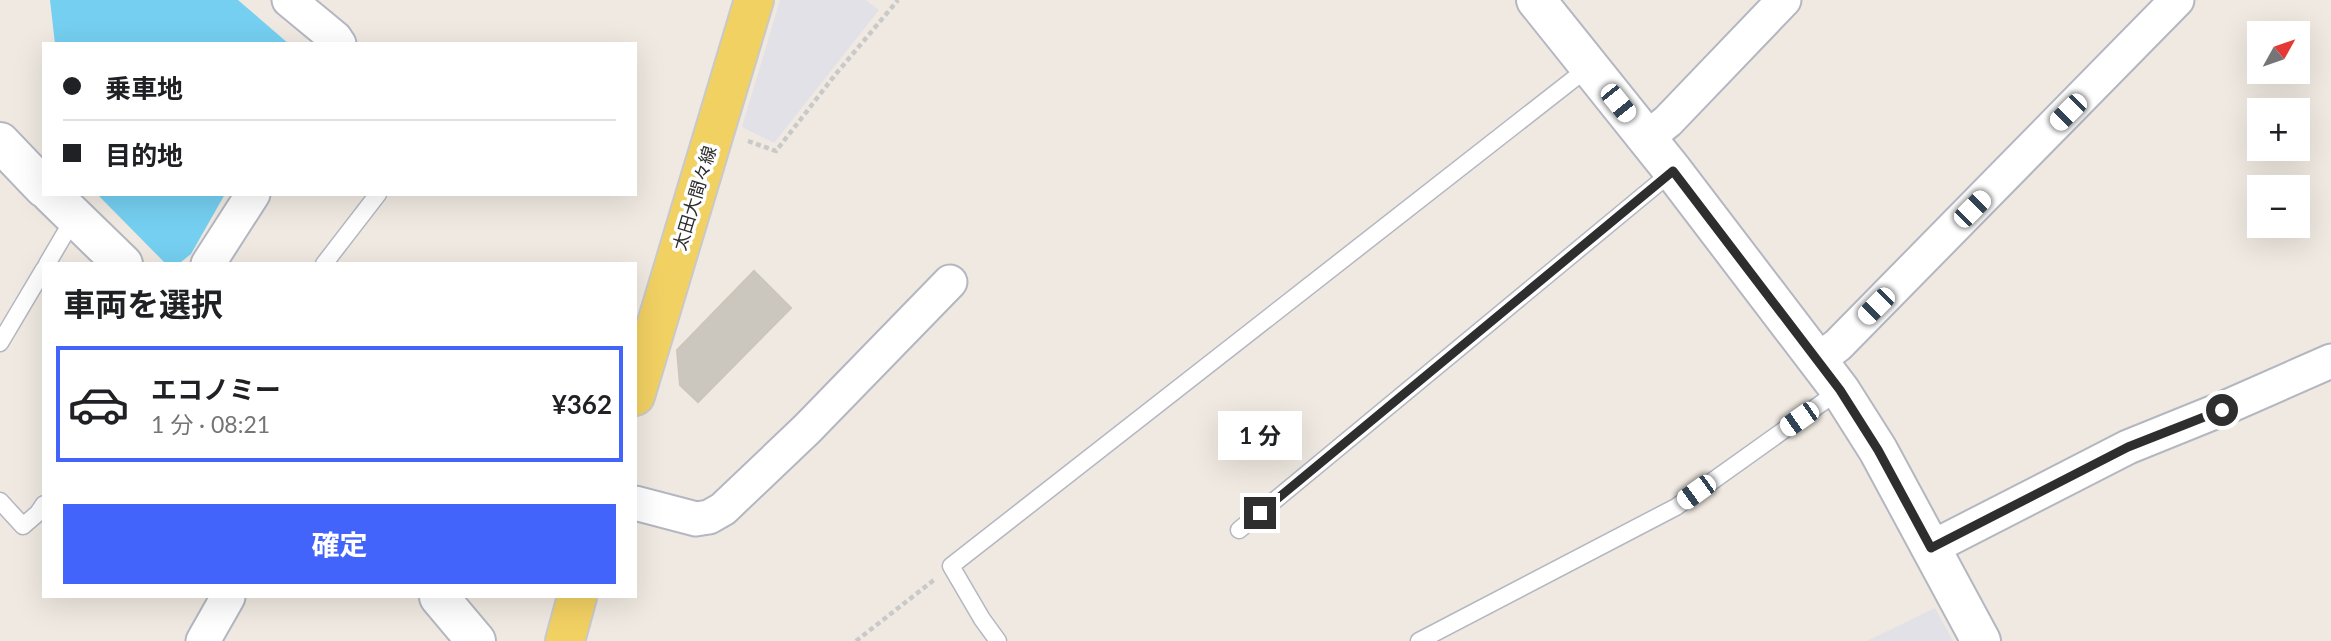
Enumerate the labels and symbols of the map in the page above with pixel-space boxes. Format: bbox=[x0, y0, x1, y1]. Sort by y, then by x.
north arrow bbox=[2247, 21, 2310, 84]
car bbox=[1597, 80, 1640, 126]
car bbox=[2046, 90, 2091, 134]
street label: 太田大間々線 bbox=[668, 143, 720, 253]
car bbox=[1950, 187, 1995, 231]
car bbox=[1854, 284, 1899, 328]
route start bbox=[2206, 394, 2238, 426]
car bbox=[1776, 398, 1823, 440]
callout: 1 分 bbox=[1218, 412, 1302, 461]
car bbox=[1673, 471, 1720, 513]
route end bbox=[1244, 497, 1276, 529]

